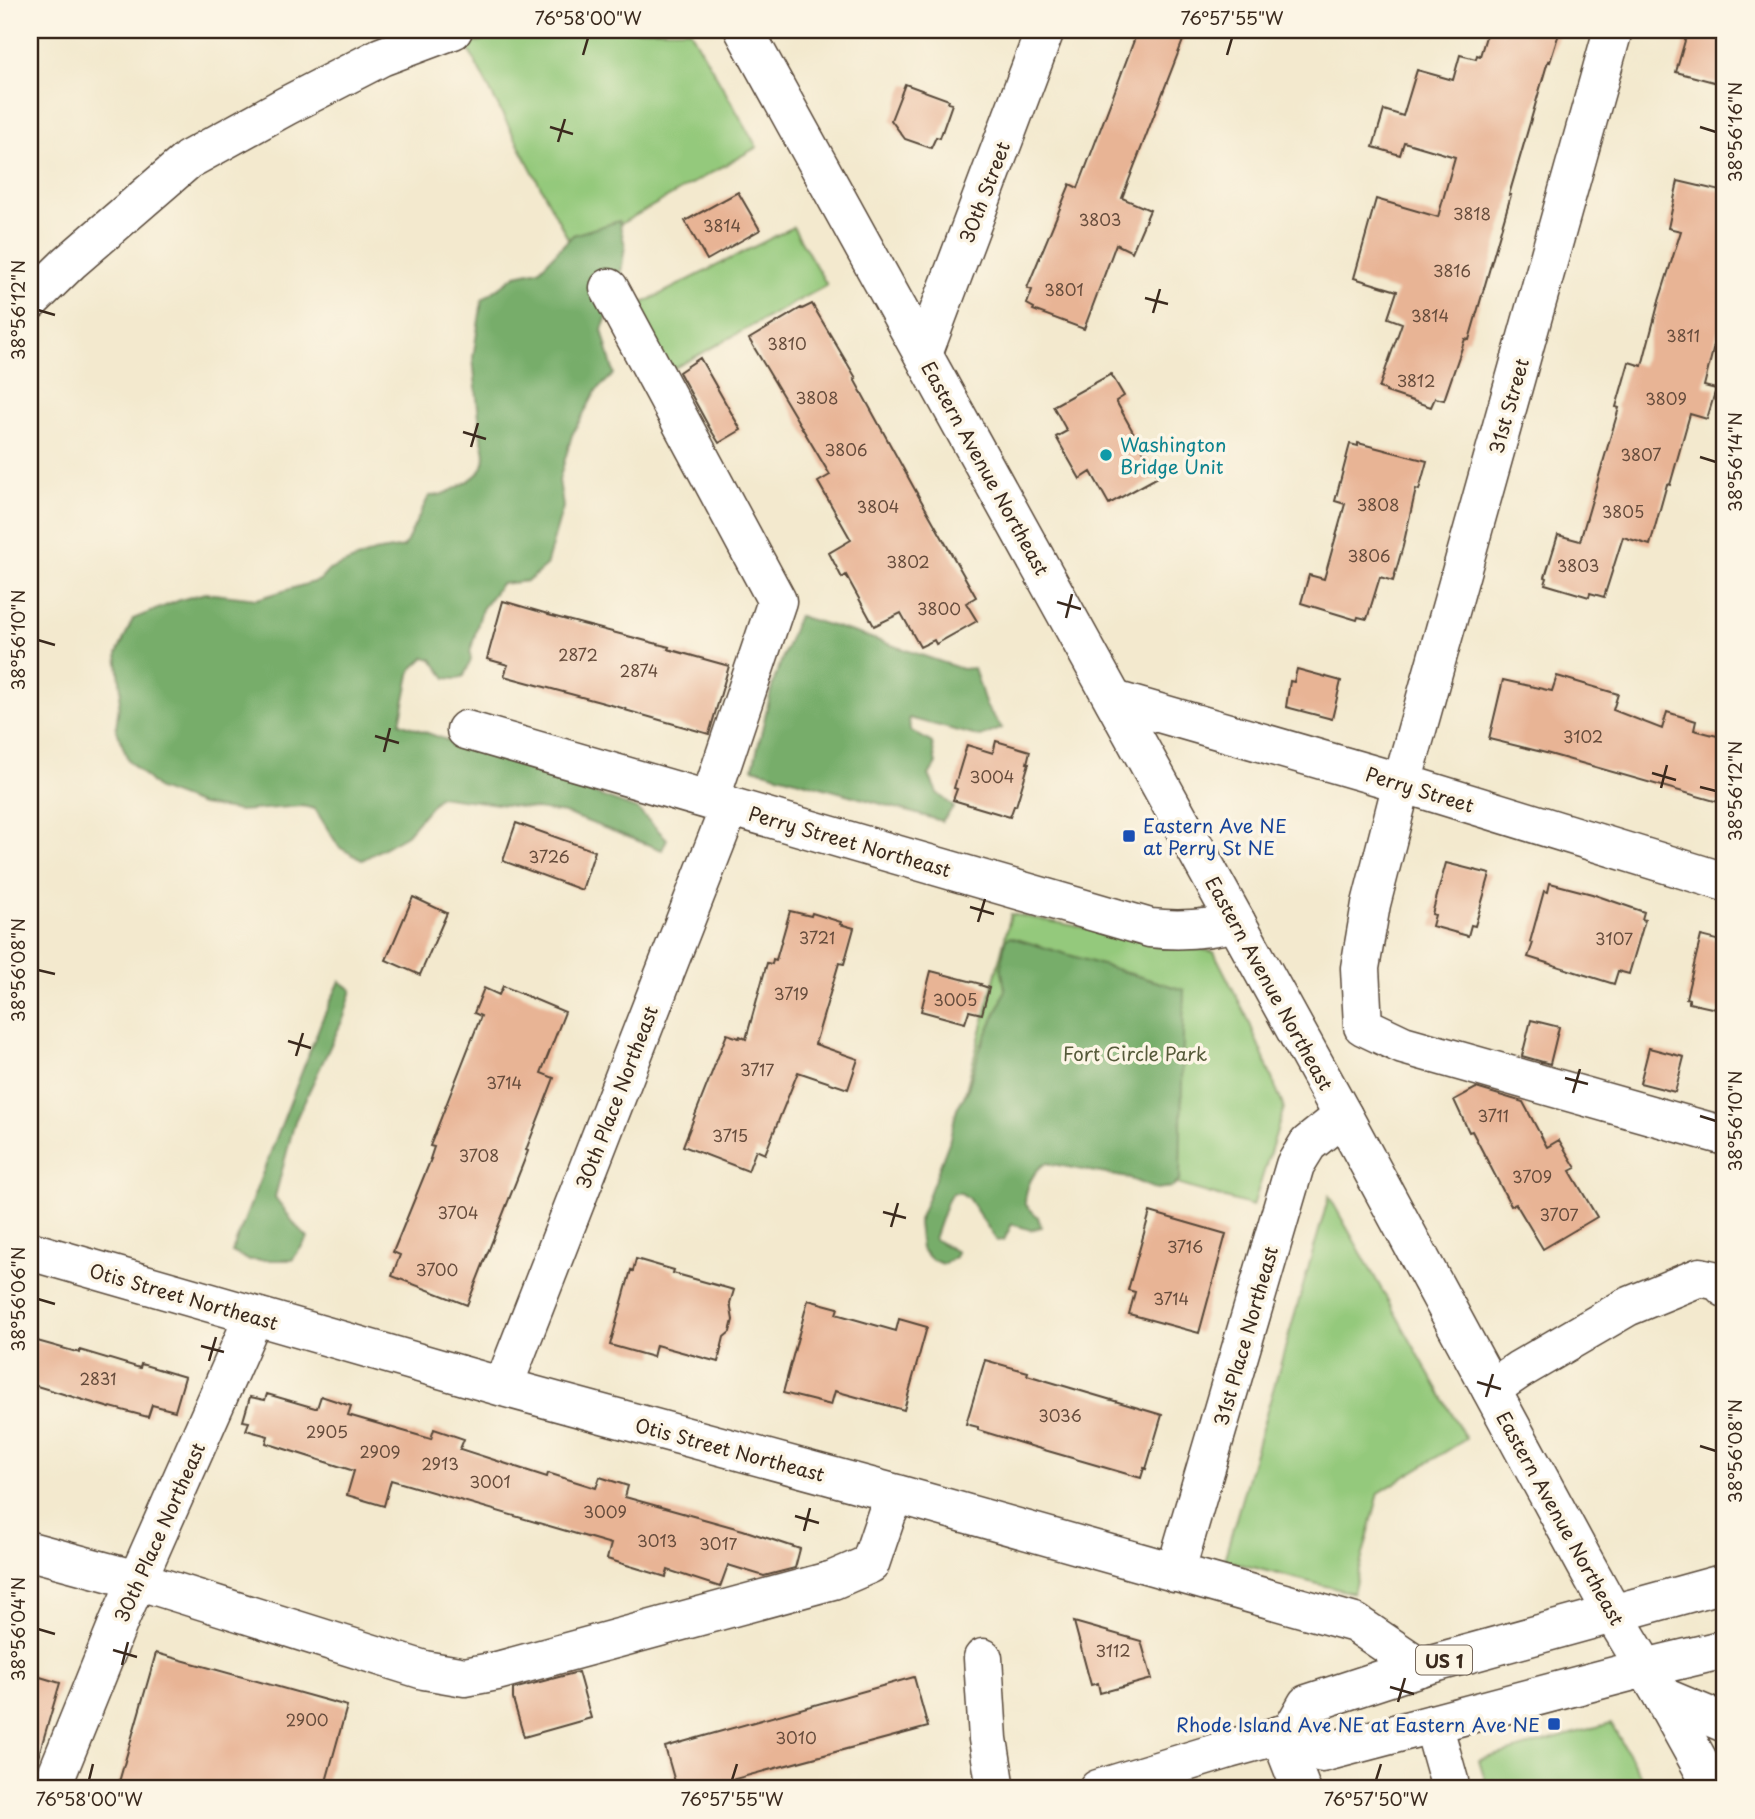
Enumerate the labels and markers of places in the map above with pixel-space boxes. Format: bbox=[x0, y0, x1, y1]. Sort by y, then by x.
place label: Washington Bridge Unit bbox=[1120, 430, 1226, 480]
marker: Washington Bridge Unit bbox=[1098, 447, 1114, 463]
place label: Eastern Ave NE at Perry St NE bbox=[1143, 811, 1287, 861]
marker: Eastern Ave NE at Perry St NE bbox=[1121, 828, 1137, 844]
place label: Rhode Island Ave NE at Eastern Ave NE bbox=[1176, 1710, 1540, 1738]
marker: Rhode Island Ave NE at Eastern Ave NE bbox=[1546, 1716, 1562, 1732]

